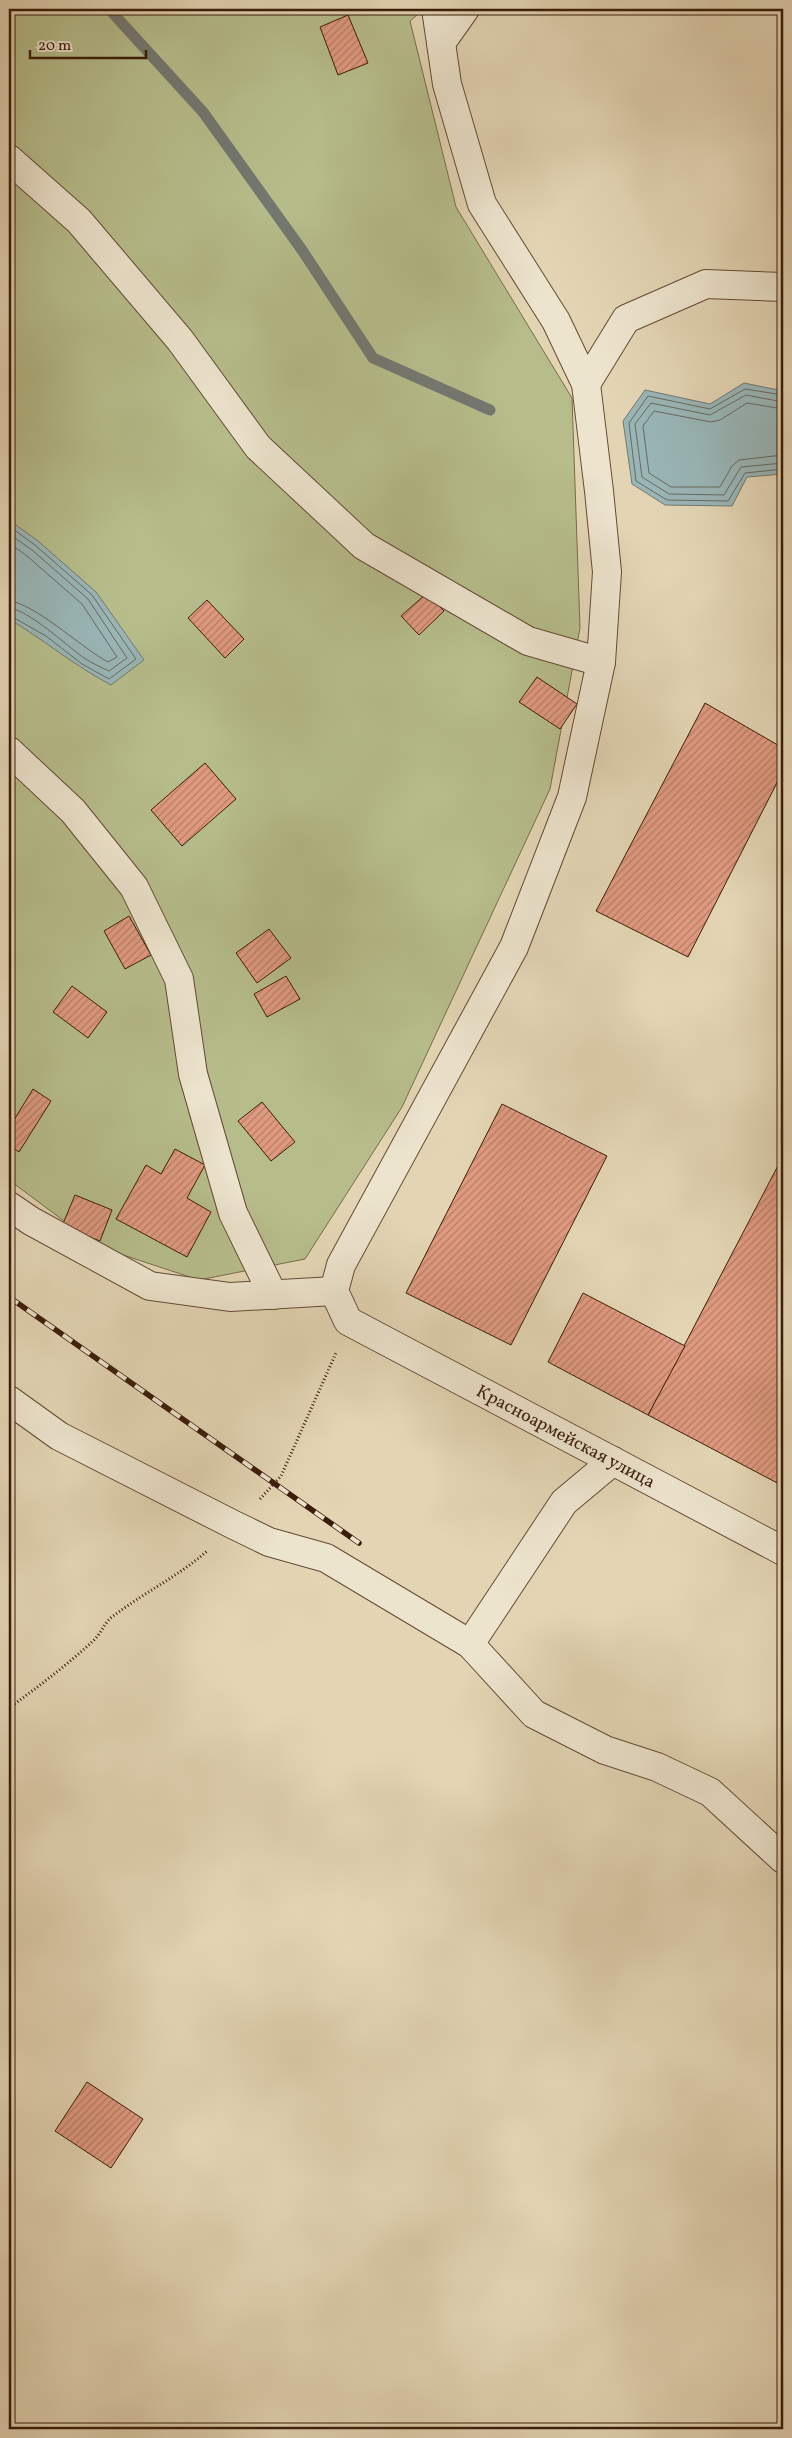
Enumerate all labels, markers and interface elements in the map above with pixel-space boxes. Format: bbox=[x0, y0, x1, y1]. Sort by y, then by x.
scale bar bbox=[30, 28, 146, 60]
text: 20 m bbox=[38, 36, 71, 57]
street label: Красноармейская улица bbox=[471, 1379, 659, 1495]

